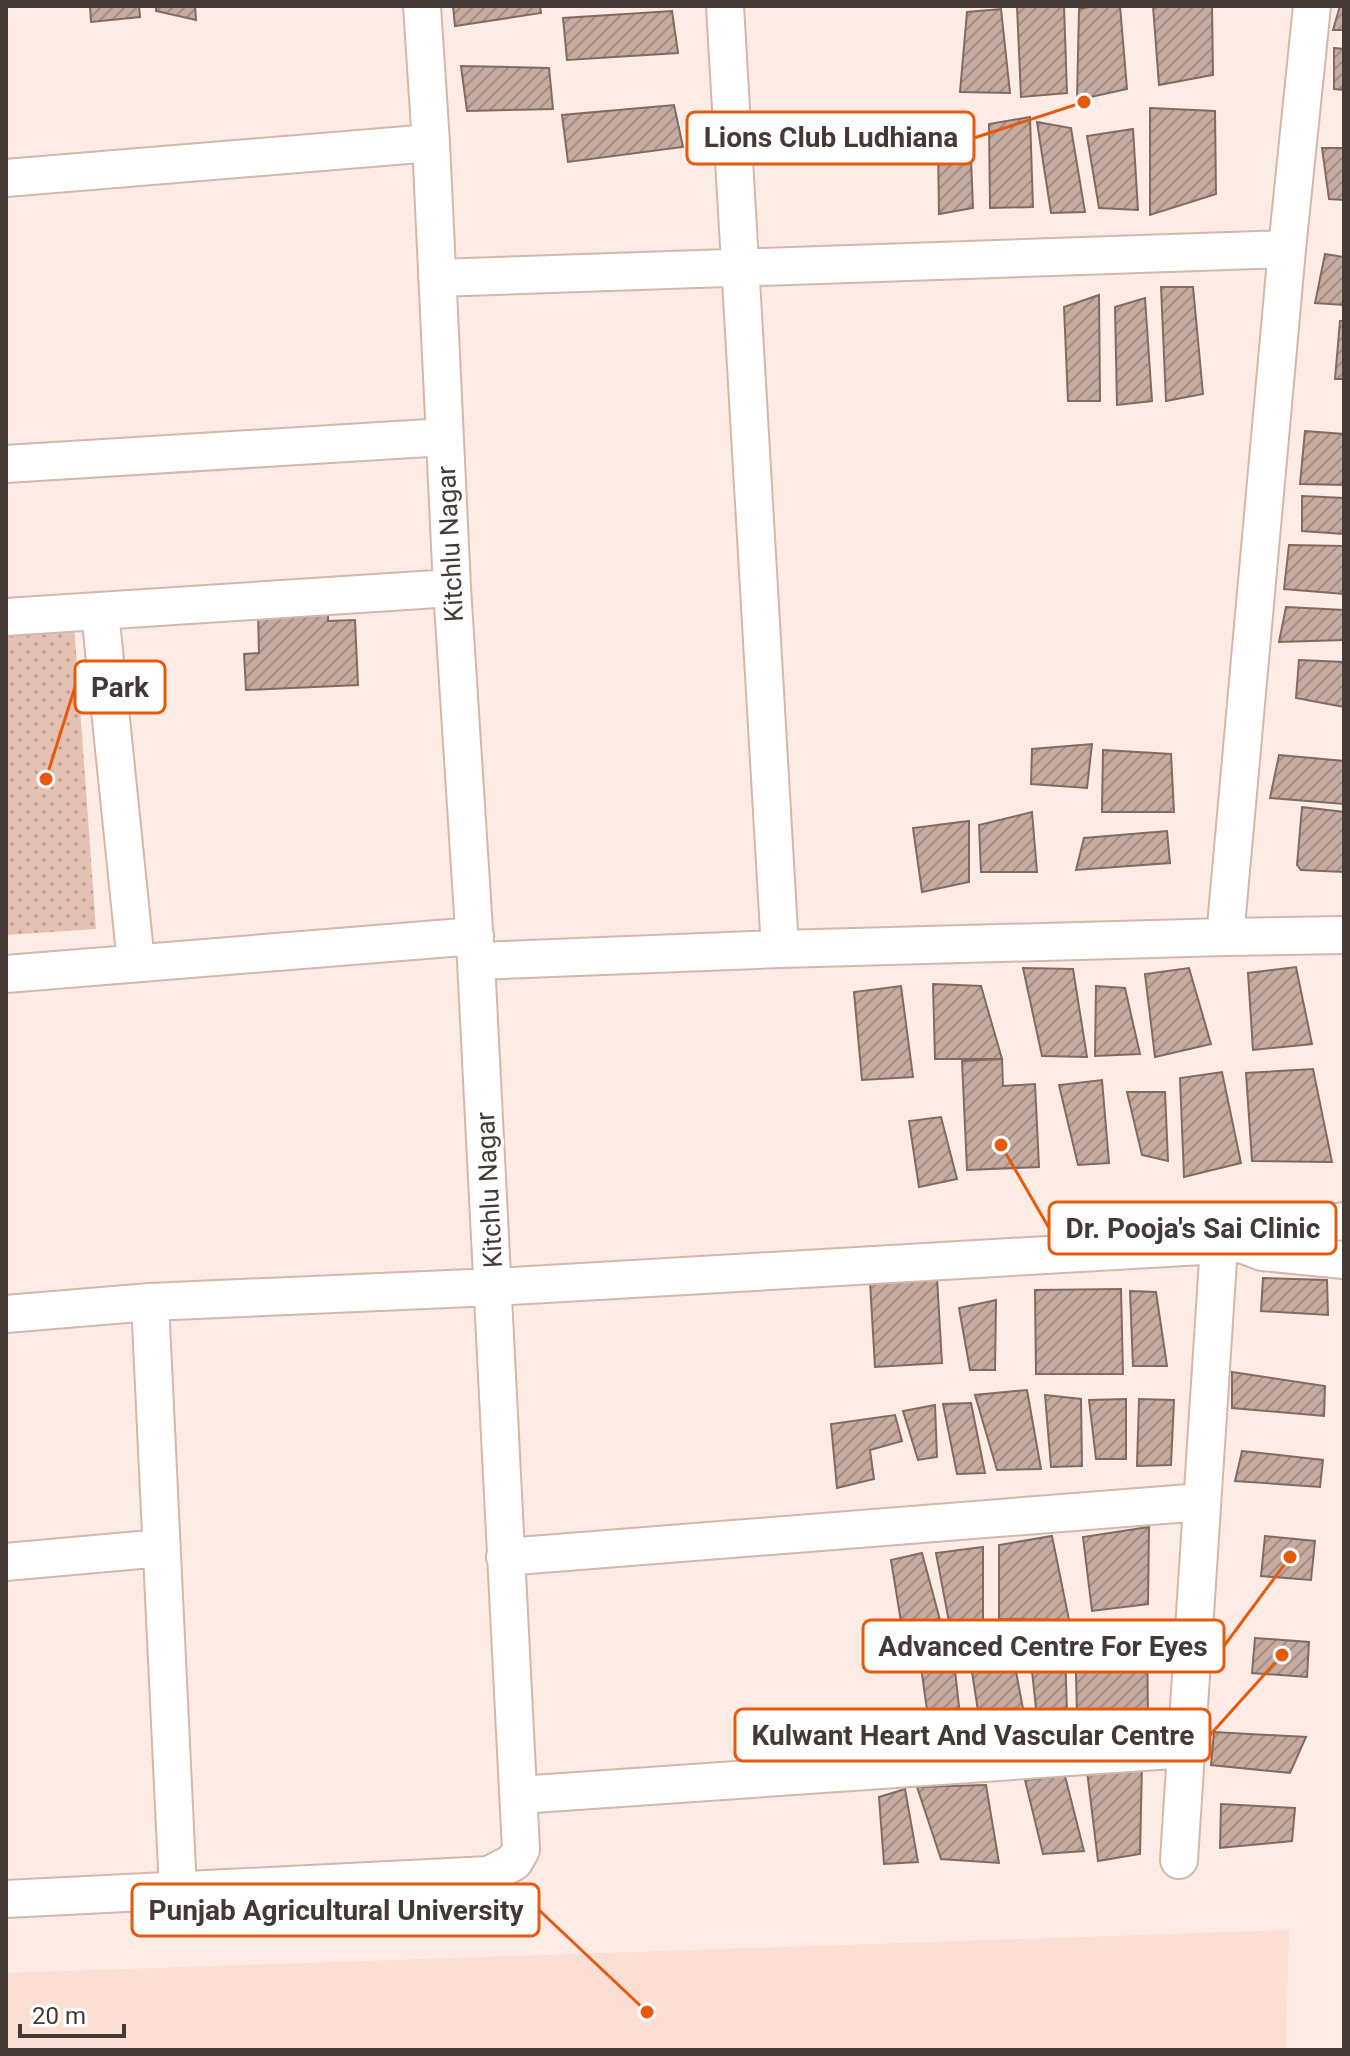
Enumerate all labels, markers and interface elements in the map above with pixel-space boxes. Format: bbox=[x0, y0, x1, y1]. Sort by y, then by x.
callout: Lions Club Ludhiana bbox=[687, 112, 974, 164]
text: Lions Club Ludhiana bbox=[704, 121, 958, 154]
street label: Kitchlu Nagar bbox=[431, 465, 469, 623]
callout: Park bbox=[75, 661, 165, 713]
text: Park bbox=[91, 671, 150, 704]
street label: Kitchlu Nagar bbox=[470, 1111, 508, 1269]
callout: Dr. Pooja's Sai Clinic bbox=[1049, 1202, 1336, 1254]
text: Dr. Pooja's Sai Clinic bbox=[1066, 1212, 1320, 1245]
callout: Advanced Centre For Eyes bbox=[863, 1620, 1224, 1672]
text: Advanced Centre For Eyes bbox=[878, 1630, 1208, 1663]
callout: Kulwant Heart And Vascular Centre bbox=[735, 1709, 1210, 1761]
text: Kulwant Heart And Vascular Centre bbox=[752, 1719, 1194, 1752]
callout: Punjab Agricultural University bbox=[132, 1884, 539, 1936]
text: Punjab Agricultural University bbox=[148, 1894, 524, 1927]
scale bar bbox=[20, 1988, 124, 2038]
text: 20 m bbox=[32, 2002, 86, 2030]

